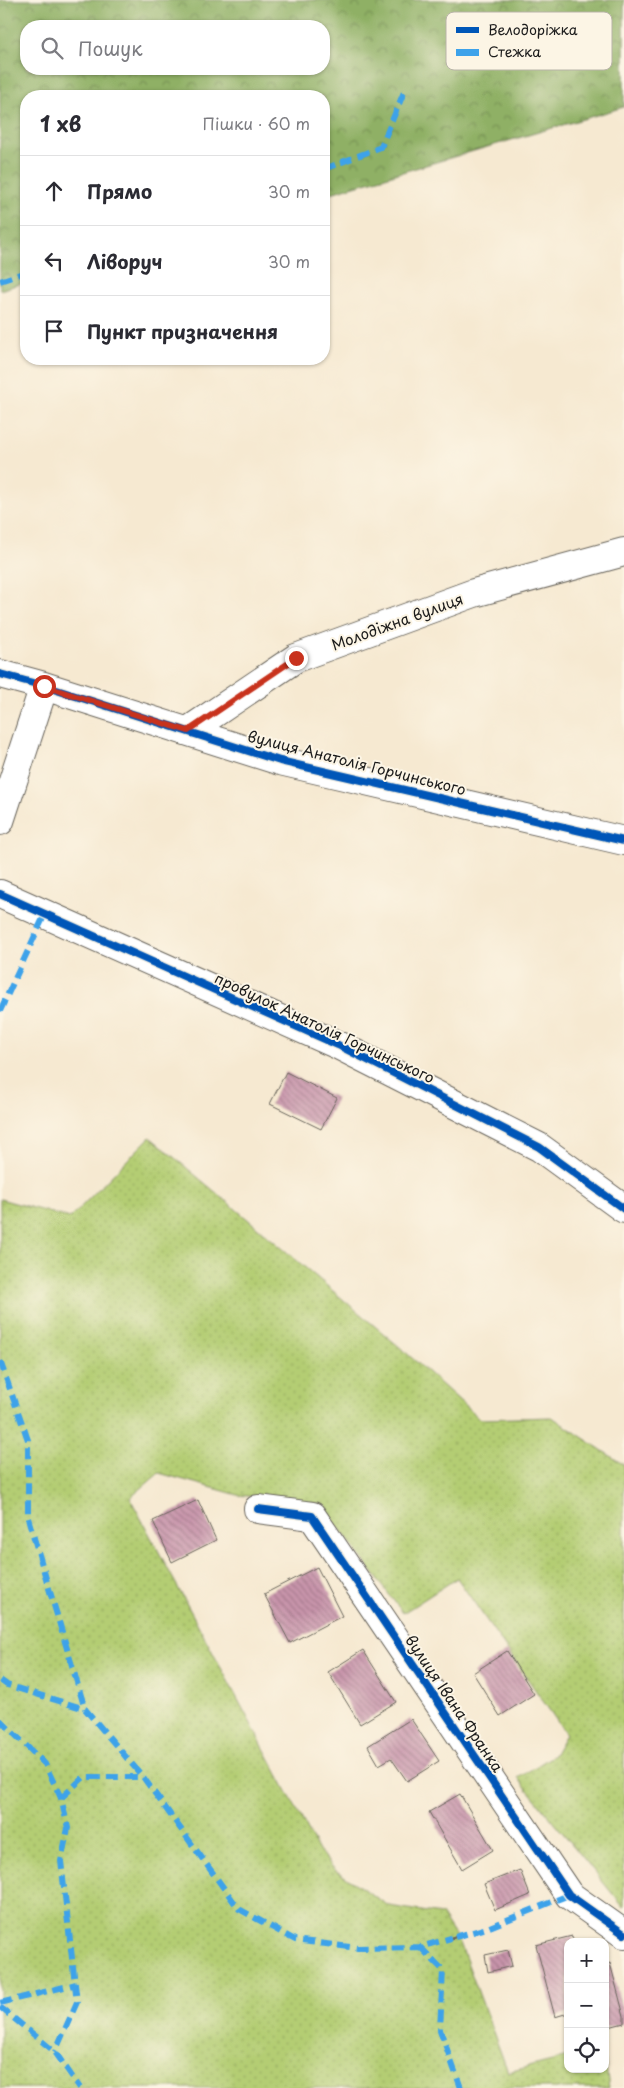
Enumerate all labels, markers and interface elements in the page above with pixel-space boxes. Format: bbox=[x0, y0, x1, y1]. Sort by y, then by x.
legend bbox=[446, 12, 612, 70]
text: Велодоріжка bbox=[488, 19, 578, 40]
search box bbox=[20, 20, 330, 75]
icon: search bbox=[38, 34, 66, 62]
text: Пошук bbox=[78, 34, 143, 62]
text: Стежка bbox=[488, 41, 541, 62]
text: 1 хв bbox=[40, 107, 81, 139]
text: Пішки · 60 m bbox=[203, 111, 310, 135]
icon: ahead bbox=[40, 177, 68, 205]
text: Прямо bbox=[87, 177, 152, 205]
text: 30 m bbox=[268, 179, 310, 203]
icon: left bbox=[40, 247, 68, 275]
text: Ліворуч bbox=[87, 247, 163, 275]
text: 30 m bbox=[268, 249, 310, 273]
icon: arrive bbox=[40, 317, 68, 345]
text: Пункт призначення bbox=[87, 317, 278, 345]
street label: Молодіжна вулиця bbox=[328, 586, 466, 656]
route end bbox=[285, 647, 308, 670]
route start bbox=[33, 675, 56, 698]
street label: вулиця Анатолія Горчинського bbox=[245, 724, 469, 800]
street label: провулок Анатолія Горчинського bbox=[211, 966, 439, 1088]
street label: вулиця Івана Франка bbox=[400, 1630, 510, 1777]
map controls bbox=[564, 1938, 609, 2073]
button: + bbox=[564, 1938, 609, 1983]
button: − bbox=[564, 1983, 609, 2028]
button: locate bbox=[564, 2028, 609, 2073]

